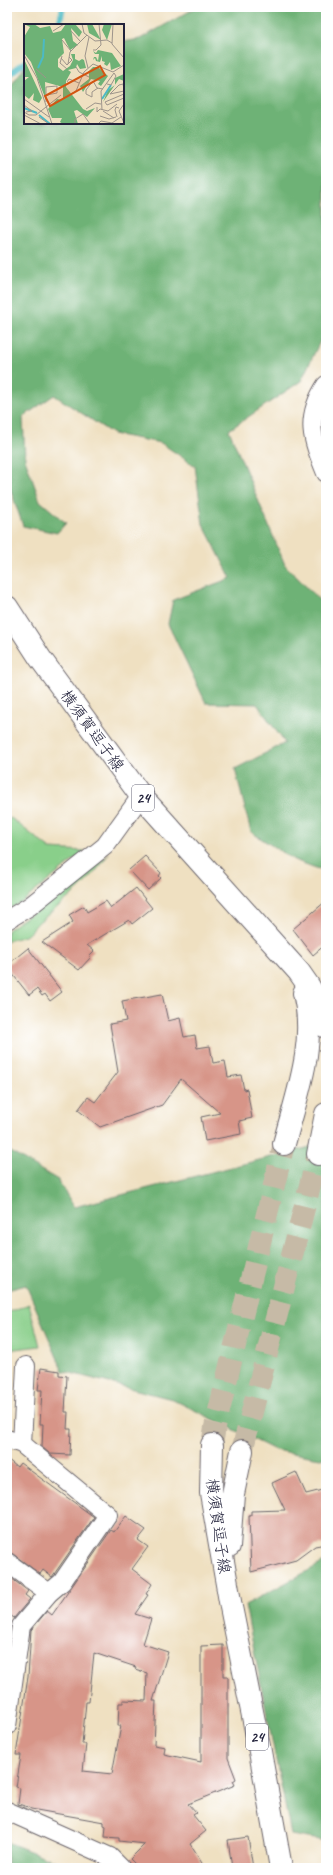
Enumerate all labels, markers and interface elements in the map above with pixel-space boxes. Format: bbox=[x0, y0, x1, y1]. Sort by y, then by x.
inset map bbox=[24, 24, 124, 124]
street label: 横須賀逗子線 bbox=[56, 686, 128, 775]
road number: 24 bbox=[132, 785, 154, 811]
street label: 横須賀逗子線 bbox=[201, 1477, 235, 1575]
road number: 24 bbox=[246, 1724, 268, 1750]

